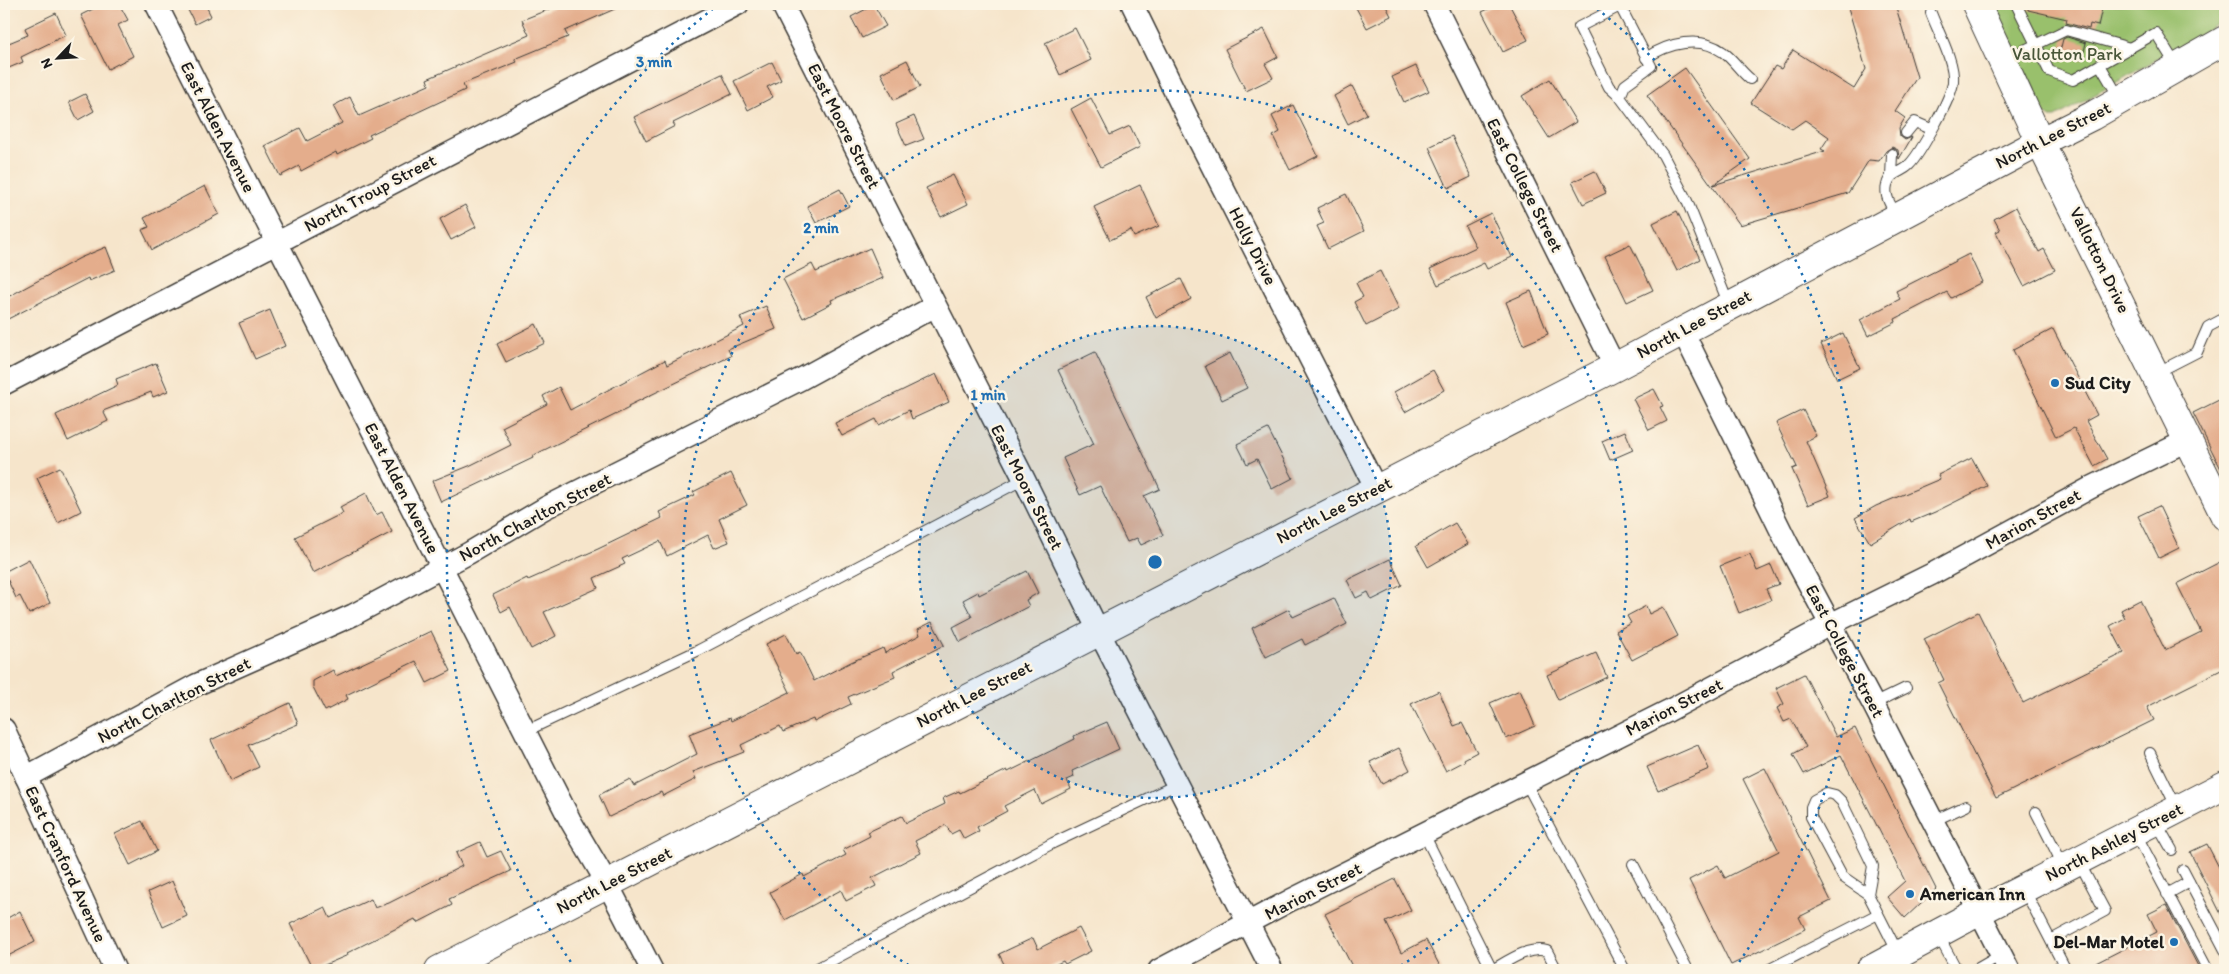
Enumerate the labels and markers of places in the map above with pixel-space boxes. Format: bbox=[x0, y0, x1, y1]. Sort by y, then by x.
place label: Sud City bbox=[2065, 372, 2131, 394]
marker: Sud City bbox=[2049, 377, 2061, 389]
centre of rings bbox=[1146, 553, 1164, 571]
place label: American Inn bbox=[1919, 883, 2026, 905]
marker: American Inn bbox=[1904, 888, 1916, 900]
place label: Del-Mar Motel bbox=[2053, 931, 2165, 953]
marker: Del-Mar Motel bbox=[2168, 936, 2180, 948]

